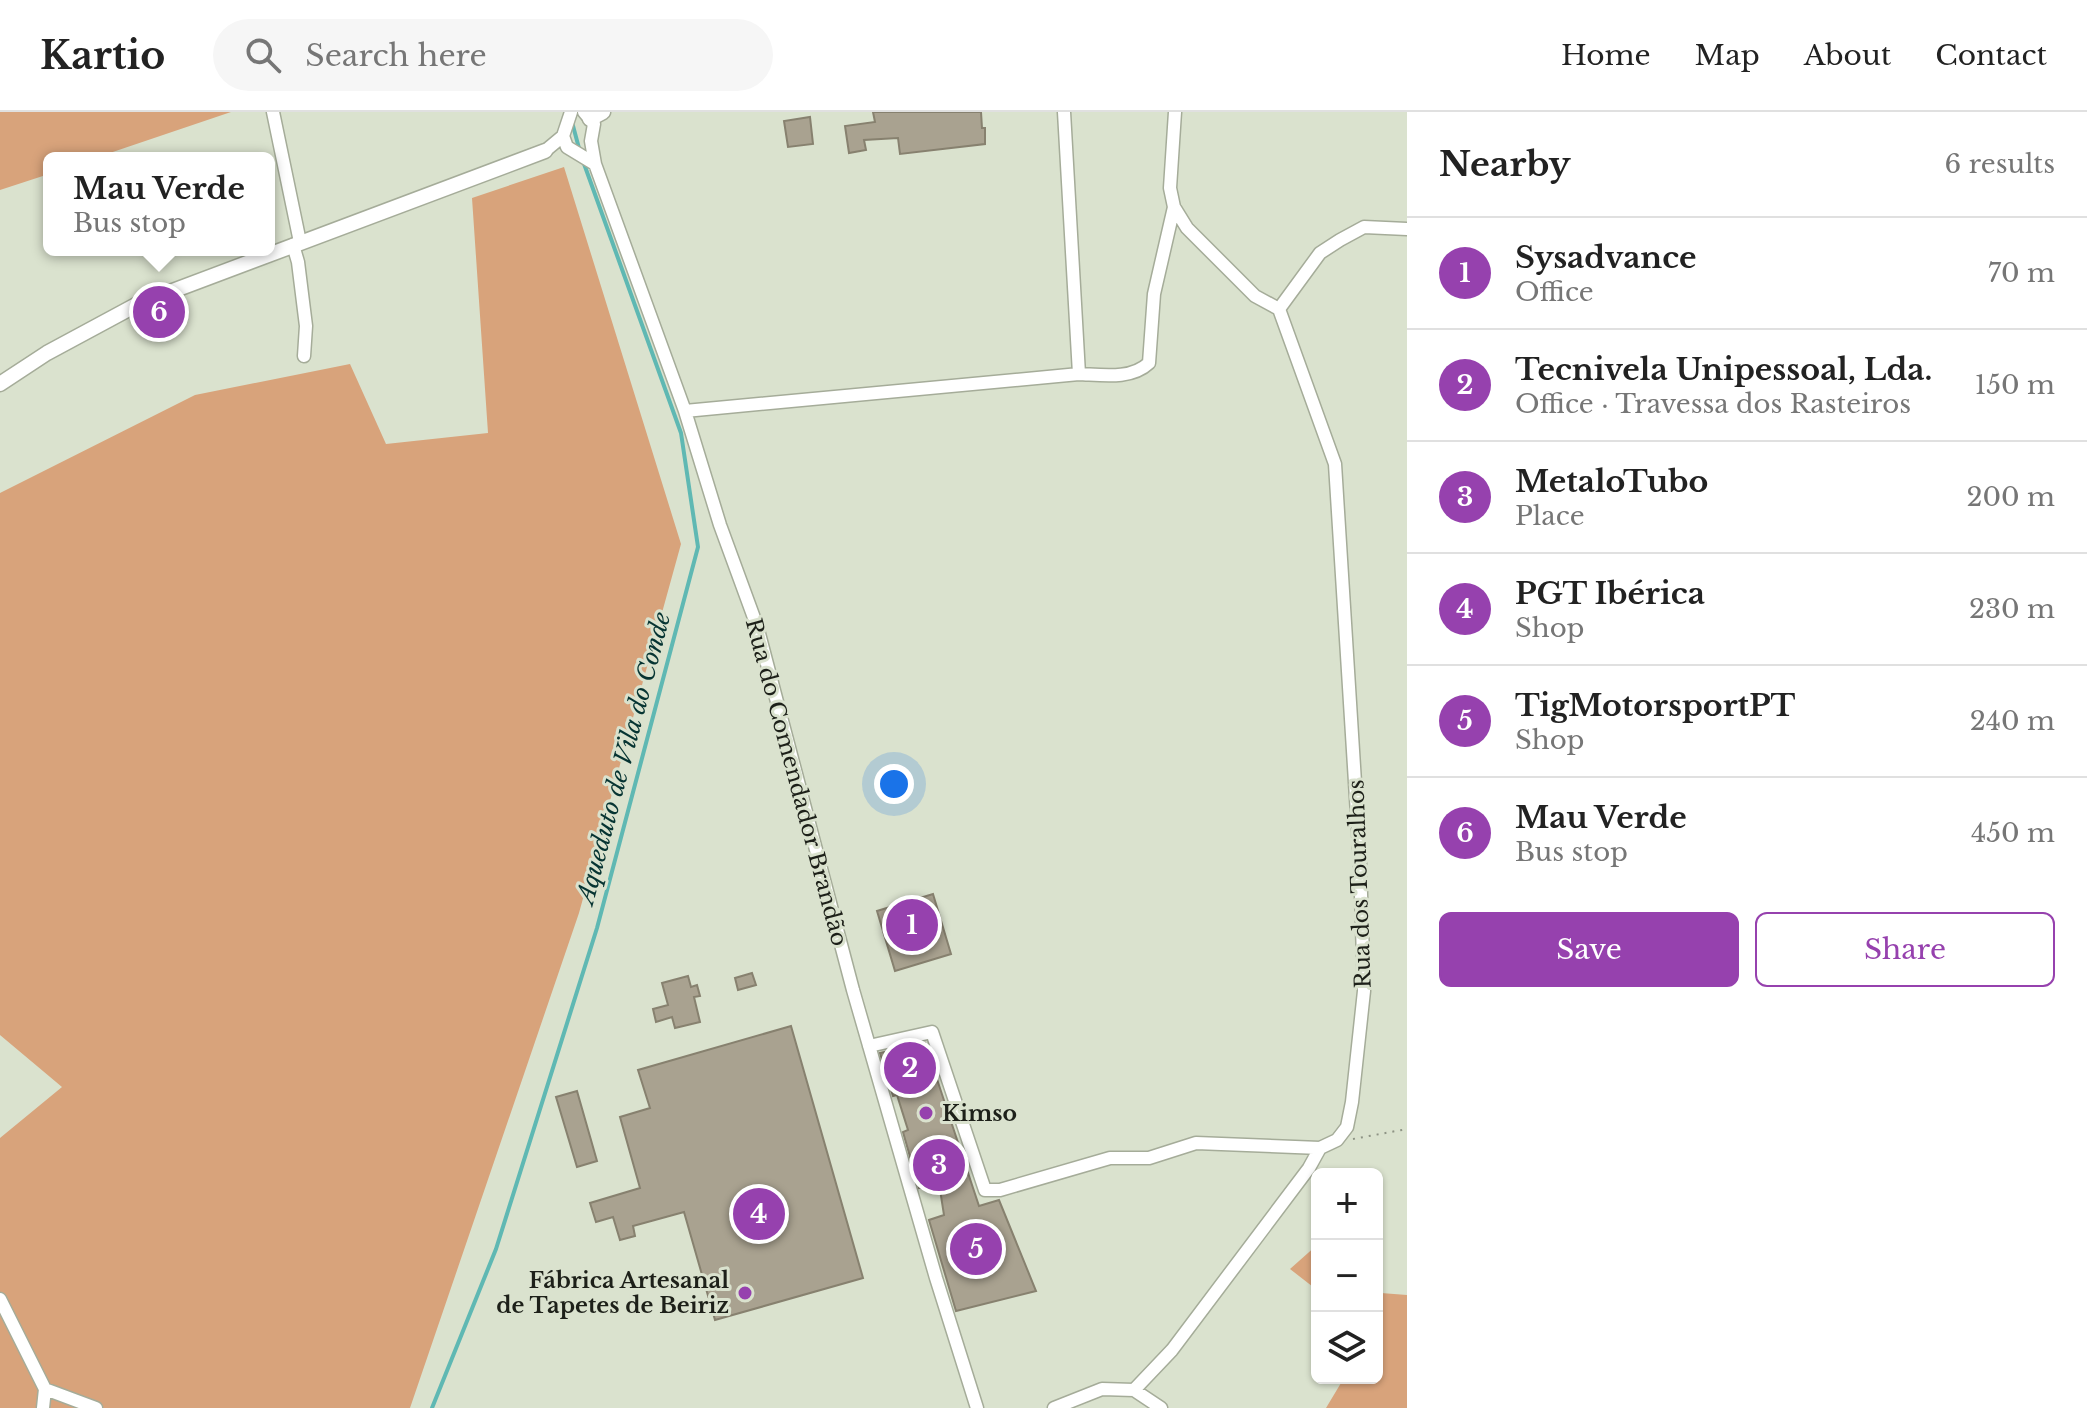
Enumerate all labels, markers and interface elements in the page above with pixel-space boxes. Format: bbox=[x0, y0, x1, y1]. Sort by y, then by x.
search box bbox=[213, 19, 773, 91]
text: Kartio bbox=[40, 32, 165, 79]
icon: search bbox=[241, 33, 285, 77]
text: Search here bbox=[305, 37, 487, 74]
text: Home bbox=[1561, 38, 1651, 73]
text: Map bbox=[1695, 38, 1760, 73]
text: About bbox=[1804, 38, 1891, 73]
text: Contact bbox=[1935, 38, 2047, 73]
text: Nearby bbox=[1439, 143, 1571, 185]
text: 6 results bbox=[1944, 148, 2055, 180]
popup bbox=[43, 152, 275, 256]
text: Mau Verde bbox=[73, 170, 245, 207]
text: Bus stop bbox=[73, 207, 186, 239]
text: Sysadvance bbox=[1515, 239, 1697, 276]
text: 1 bbox=[1459, 257, 1471, 289]
text: 70 m bbox=[1988, 257, 2055, 289]
text: Office bbox=[1515, 276, 1594, 308]
pin: 6 bbox=[133, 282, 185, 342]
text: Tecnivela Unipessoal, Lda. bbox=[1515, 351, 1932, 388]
text: 2 bbox=[1457, 369, 1473, 401]
text: 150 m bbox=[1975, 369, 2055, 401]
text: Office · Travessa dos Rasteiros bbox=[1515, 388, 1911, 420]
text: MetaloTubo bbox=[1515, 463, 1708, 500]
text: 3 bbox=[1457, 481, 1473, 513]
text: 200 m bbox=[1966, 481, 2055, 513]
text: Place bbox=[1515, 500, 1585, 532]
text: PGT Ibérica bbox=[1515, 575, 1705, 612]
text: 4 bbox=[1456, 593, 1474, 625]
text: 230 m bbox=[1969, 593, 2055, 625]
water label: Aqueduto de Vila do Conde bbox=[570, 609, 676, 910]
text: Shop bbox=[1515, 612, 1584, 644]
street label: Rua do Comendador Brandão bbox=[740, 615, 853, 949]
text: TigMotorsportPT bbox=[1515, 687, 1795, 724]
text: 5 bbox=[1457, 705, 1473, 737]
text: 240 m bbox=[1970, 705, 2055, 737]
text: Shop bbox=[1515, 724, 1584, 756]
your location bbox=[874, 764, 914, 804]
street label: Rua dos Touralhos bbox=[1342, 779, 1377, 989]
text: Mau Verde bbox=[1515, 799, 1687, 836]
text: 6 bbox=[1456, 817, 1474, 849]
text: 450 m bbox=[1971, 817, 2055, 849]
text: Bus stop bbox=[1515, 836, 1628, 868]
pin: 1 bbox=[886, 895, 938, 955]
button: Save bbox=[1439, 912, 1739, 987]
button: Share bbox=[1755, 912, 2055, 987]
pin: 2 bbox=[884, 1038, 936, 1098]
place label: Kimso bbox=[942, 1100, 1017, 1127]
marker: Kimso bbox=[917, 1104, 935, 1122]
pin: 3 bbox=[913, 1135, 965, 1195]
map controls bbox=[1311, 1168, 1383, 1384]
button: + bbox=[1311, 1168, 1383, 1240]
pin: 4 bbox=[733, 1184, 785, 1244]
pin: 5 bbox=[950, 1219, 1002, 1279]
button: − bbox=[1311, 1240, 1383, 1312]
place label: Fábrica Artesanal de Tapetes de Beiriz bbox=[496, 1267, 729, 1319]
marker: Fábrica Artesanal de Tapetes de Beiriz bbox=[736, 1284, 754, 1302]
button: layers bbox=[1311, 1312, 1383, 1384]

